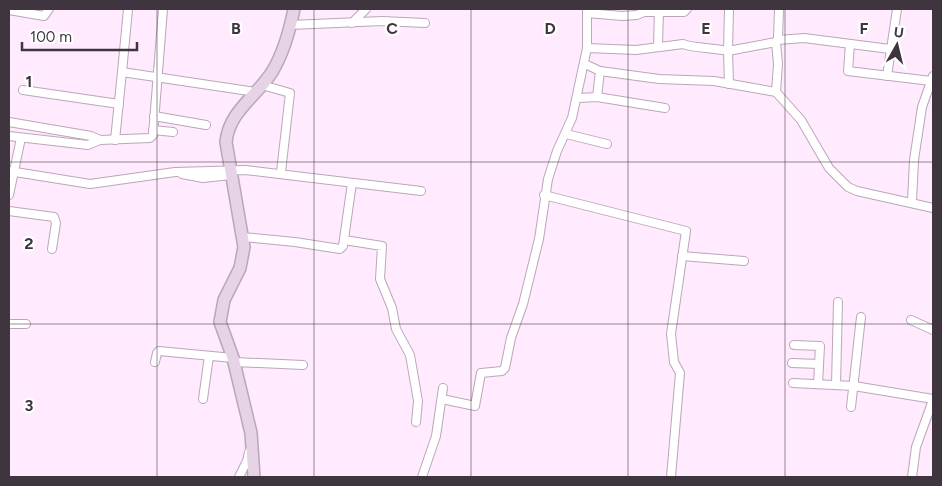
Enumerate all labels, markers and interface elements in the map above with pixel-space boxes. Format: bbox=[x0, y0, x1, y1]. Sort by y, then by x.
text: B bbox=[231, 19, 241, 38]
text: C bbox=[386, 19, 398, 38]
text: D bbox=[544, 19, 556, 38]
text: E bbox=[701, 19, 711, 38]
text: F bbox=[860, 19, 869, 38]
scale bar bbox=[22, 20, 138, 52]
north arrow bbox=[872, 20, 922, 70]
text: U bbox=[893, 24, 905, 42]
text: 100 m bbox=[30, 28, 72, 46]
text: 1 bbox=[26, 72, 32, 91]
text: 2 bbox=[24, 234, 34, 253]
text: 3 bbox=[25, 396, 34, 415]

